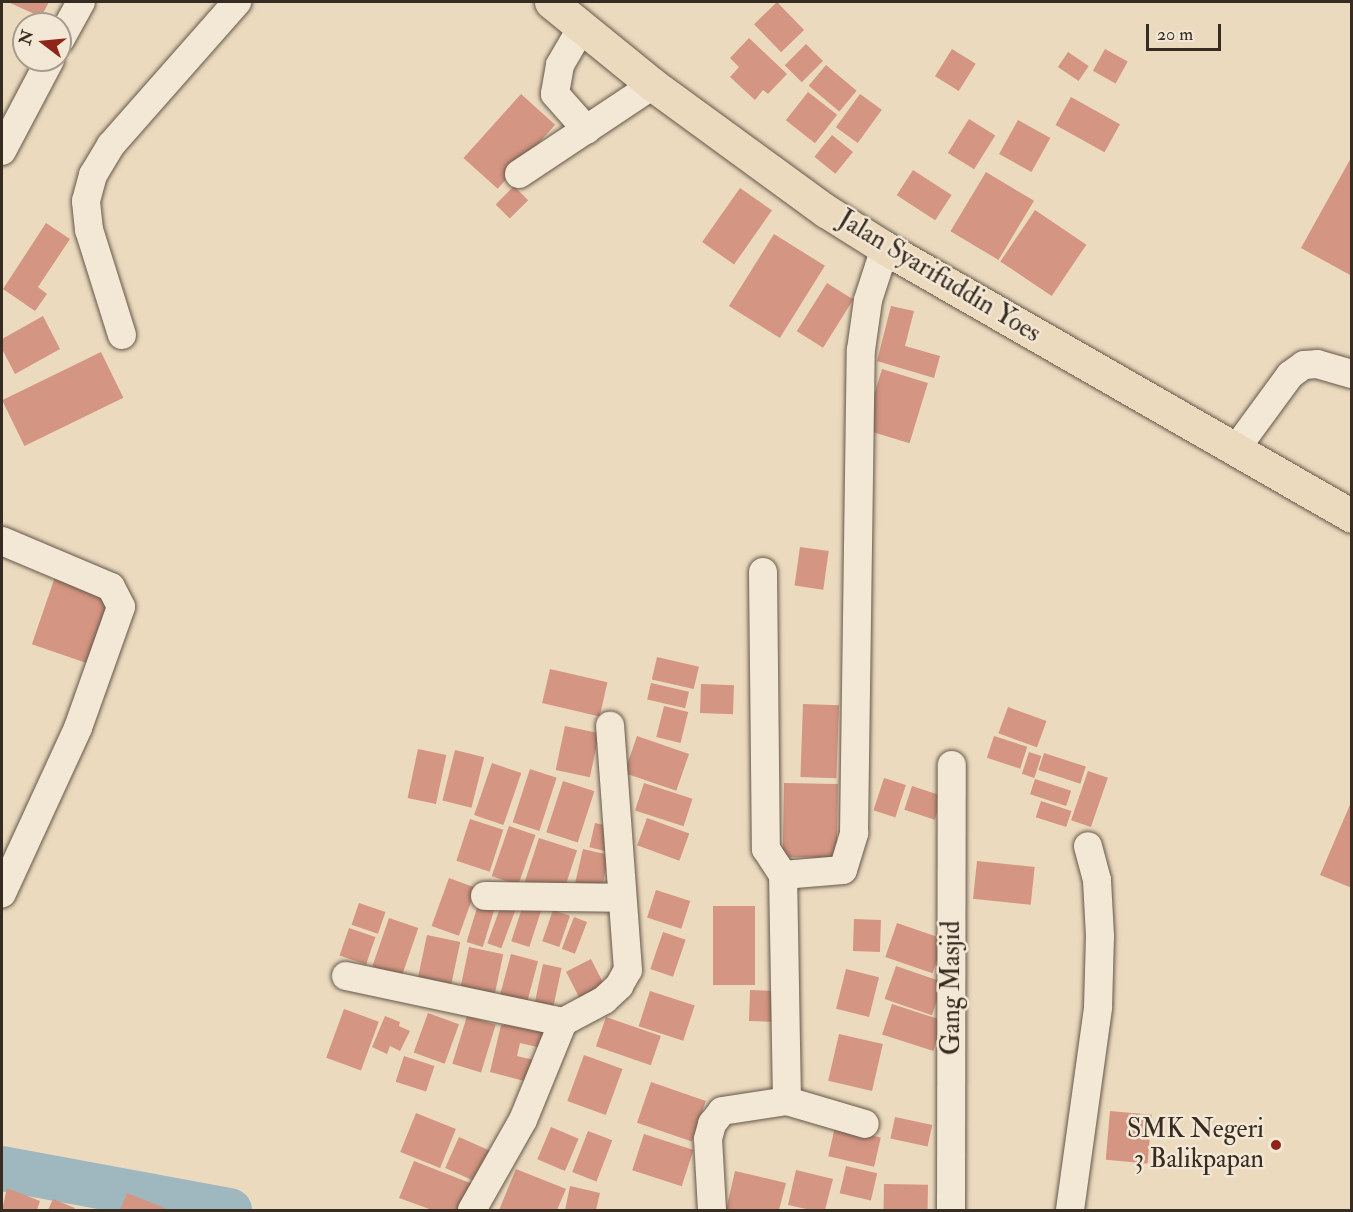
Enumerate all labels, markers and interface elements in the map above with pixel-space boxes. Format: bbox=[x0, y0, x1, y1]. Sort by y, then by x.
north arrow bbox=[12, 12, 72, 72]
scale bar bbox=[1149, 12, 1224, 50]
text: 20 m bbox=[1157, 23, 1193, 46]
text: N bbox=[15, 28, 38, 47]
street label: Jalan Syarifuddin Yoes bbox=[832, 204, 1046, 350]
street label: Gang Masjid bbox=[936, 921, 968, 1055]
place label: SMK Negeri 3 Balikpapan bbox=[1127, 1114, 1264, 1176]
marker: SMK Negeri 3 Balikpapan bbox=[1269, 1138, 1283, 1152]

